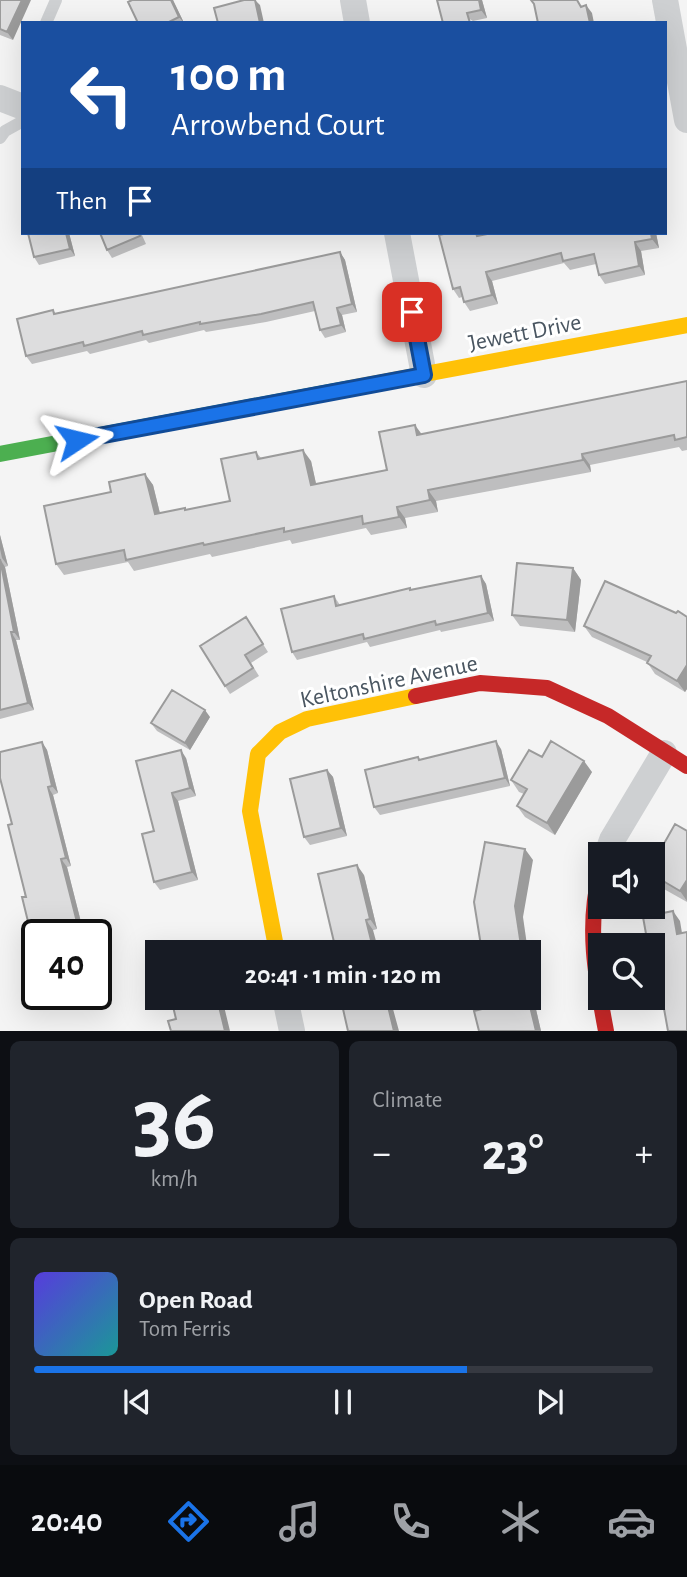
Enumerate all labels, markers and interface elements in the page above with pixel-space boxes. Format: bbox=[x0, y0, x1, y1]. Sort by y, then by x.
icon: left bbox=[56, 49, 147, 140]
text: 100 m bbox=[171, 51, 287, 100]
text: Arrowbend Court bbox=[171, 109, 384, 141]
icon: arrive bbox=[121, 182, 159, 220]
text: Then bbox=[56, 188, 107, 214]
pin bbox=[382, 282, 442, 342]
icon: arrive bbox=[393, 293, 431, 331]
street label: Jewett Drive bbox=[467, 310, 583, 356]
position arrow bbox=[40, 403, 114, 477]
street label: Keltonshire Avenue bbox=[298, 651, 480, 713]
map controls bbox=[588, 842, 665, 1010]
button: sound bbox=[588, 842, 665, 919]
speed limit sign: 40 bbox=[21, 919, 112, 1010]
button: search bbox=[588, 933, 665, 1010]
text: 20:41 · 1 min · 120 m bbox=[245, 962, 441, 988]
text: 36 bbox=[133, 1075, 216, 1166]
text: Climate bbox=[373, 1089, 442, 1112]
text: 23° bbox=[482, 1127, 544, 1179]
text: − bbox=[373, 1135, 391, 1173]
text: + bbox=[635, 1135, 653, 1173]
text: km/h bbox=[151, 1168, 198, 1191]
text: Open Road bbox=[139, 1287, 253, 1313]
text: Tom Ferris bbox=[139, 1318, 231, 1341]
icon: previous bbox=[118, 1383, 156, 1421]
icon: pause bbox=[324, 1383, 362, 1421]
icon: next bbox=[531, 1383, 569, 1421]
icon: directions bbox=[164, 1497, 213, 1546]
icon: music bbox=[275, 1497, 324, 1546]
icon: phone bbox=[386, 1497, 435, 1546]
icon: climate bbox=[496, 1497, 545, 1546]
icon: car bbox=[607, 1497, 656, 1546]
text: 20:40 bbox=[31, 1505, 103, 1537]

